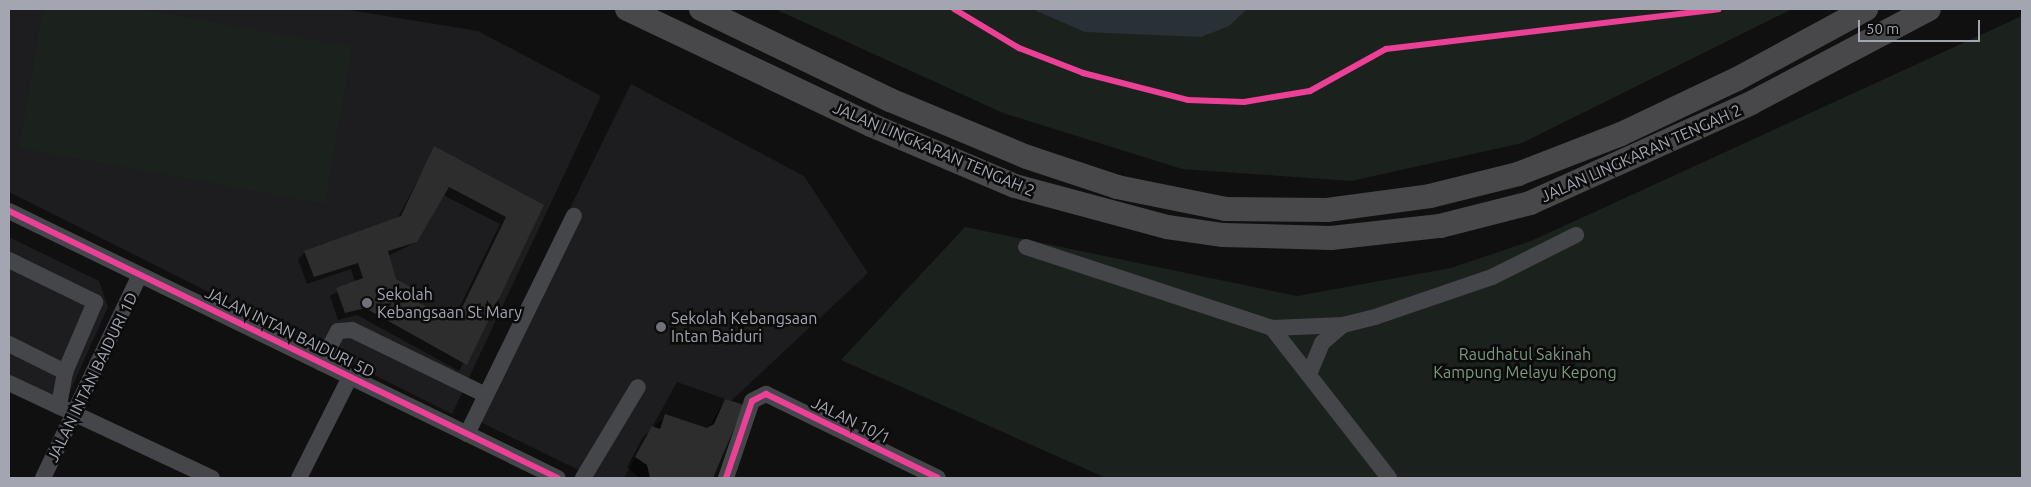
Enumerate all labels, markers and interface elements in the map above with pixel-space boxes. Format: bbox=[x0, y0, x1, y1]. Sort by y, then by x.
scale bar bbox=[1861, 10, 1984, 42]
text: 50 m bbox=[1866, 20, 1899, 37]
street label: JALAN LINGKARAN TENGAH 2 bbox=[830, 98, 1038, 200]
street label: JALAN LINGKARAN TENGAH 2 bbox=[1538, 100, 1744, 206]
street label: JALAN INTAN BAIDURI 5D bbox=[202, 283, 378, 381]
place label: Sekolah Kebangsaan St Mary bbox=[377, 284, 522, 322]
street label: JALAN INTAN BAIDURI 1D bbox=[43, 289, 141, 465]
marker: Sekolah Kebangsaan St Mary bbox=[361, 297, 373, 309]
place label: Sekolah Kebangsaan Intan Baiduri bbox=[671, 308, 817, 346]
marker: Sekolah Kebangsaan Intan Baiduri bbox=[655, 321, 667, 333]
park label: Raudhatul Sakinah Kampung Melayu Kepong bbox=[1433, 344, 1617, 382]
street label: JALAN 10/1 bbox=[808, 393, 894, 447]

